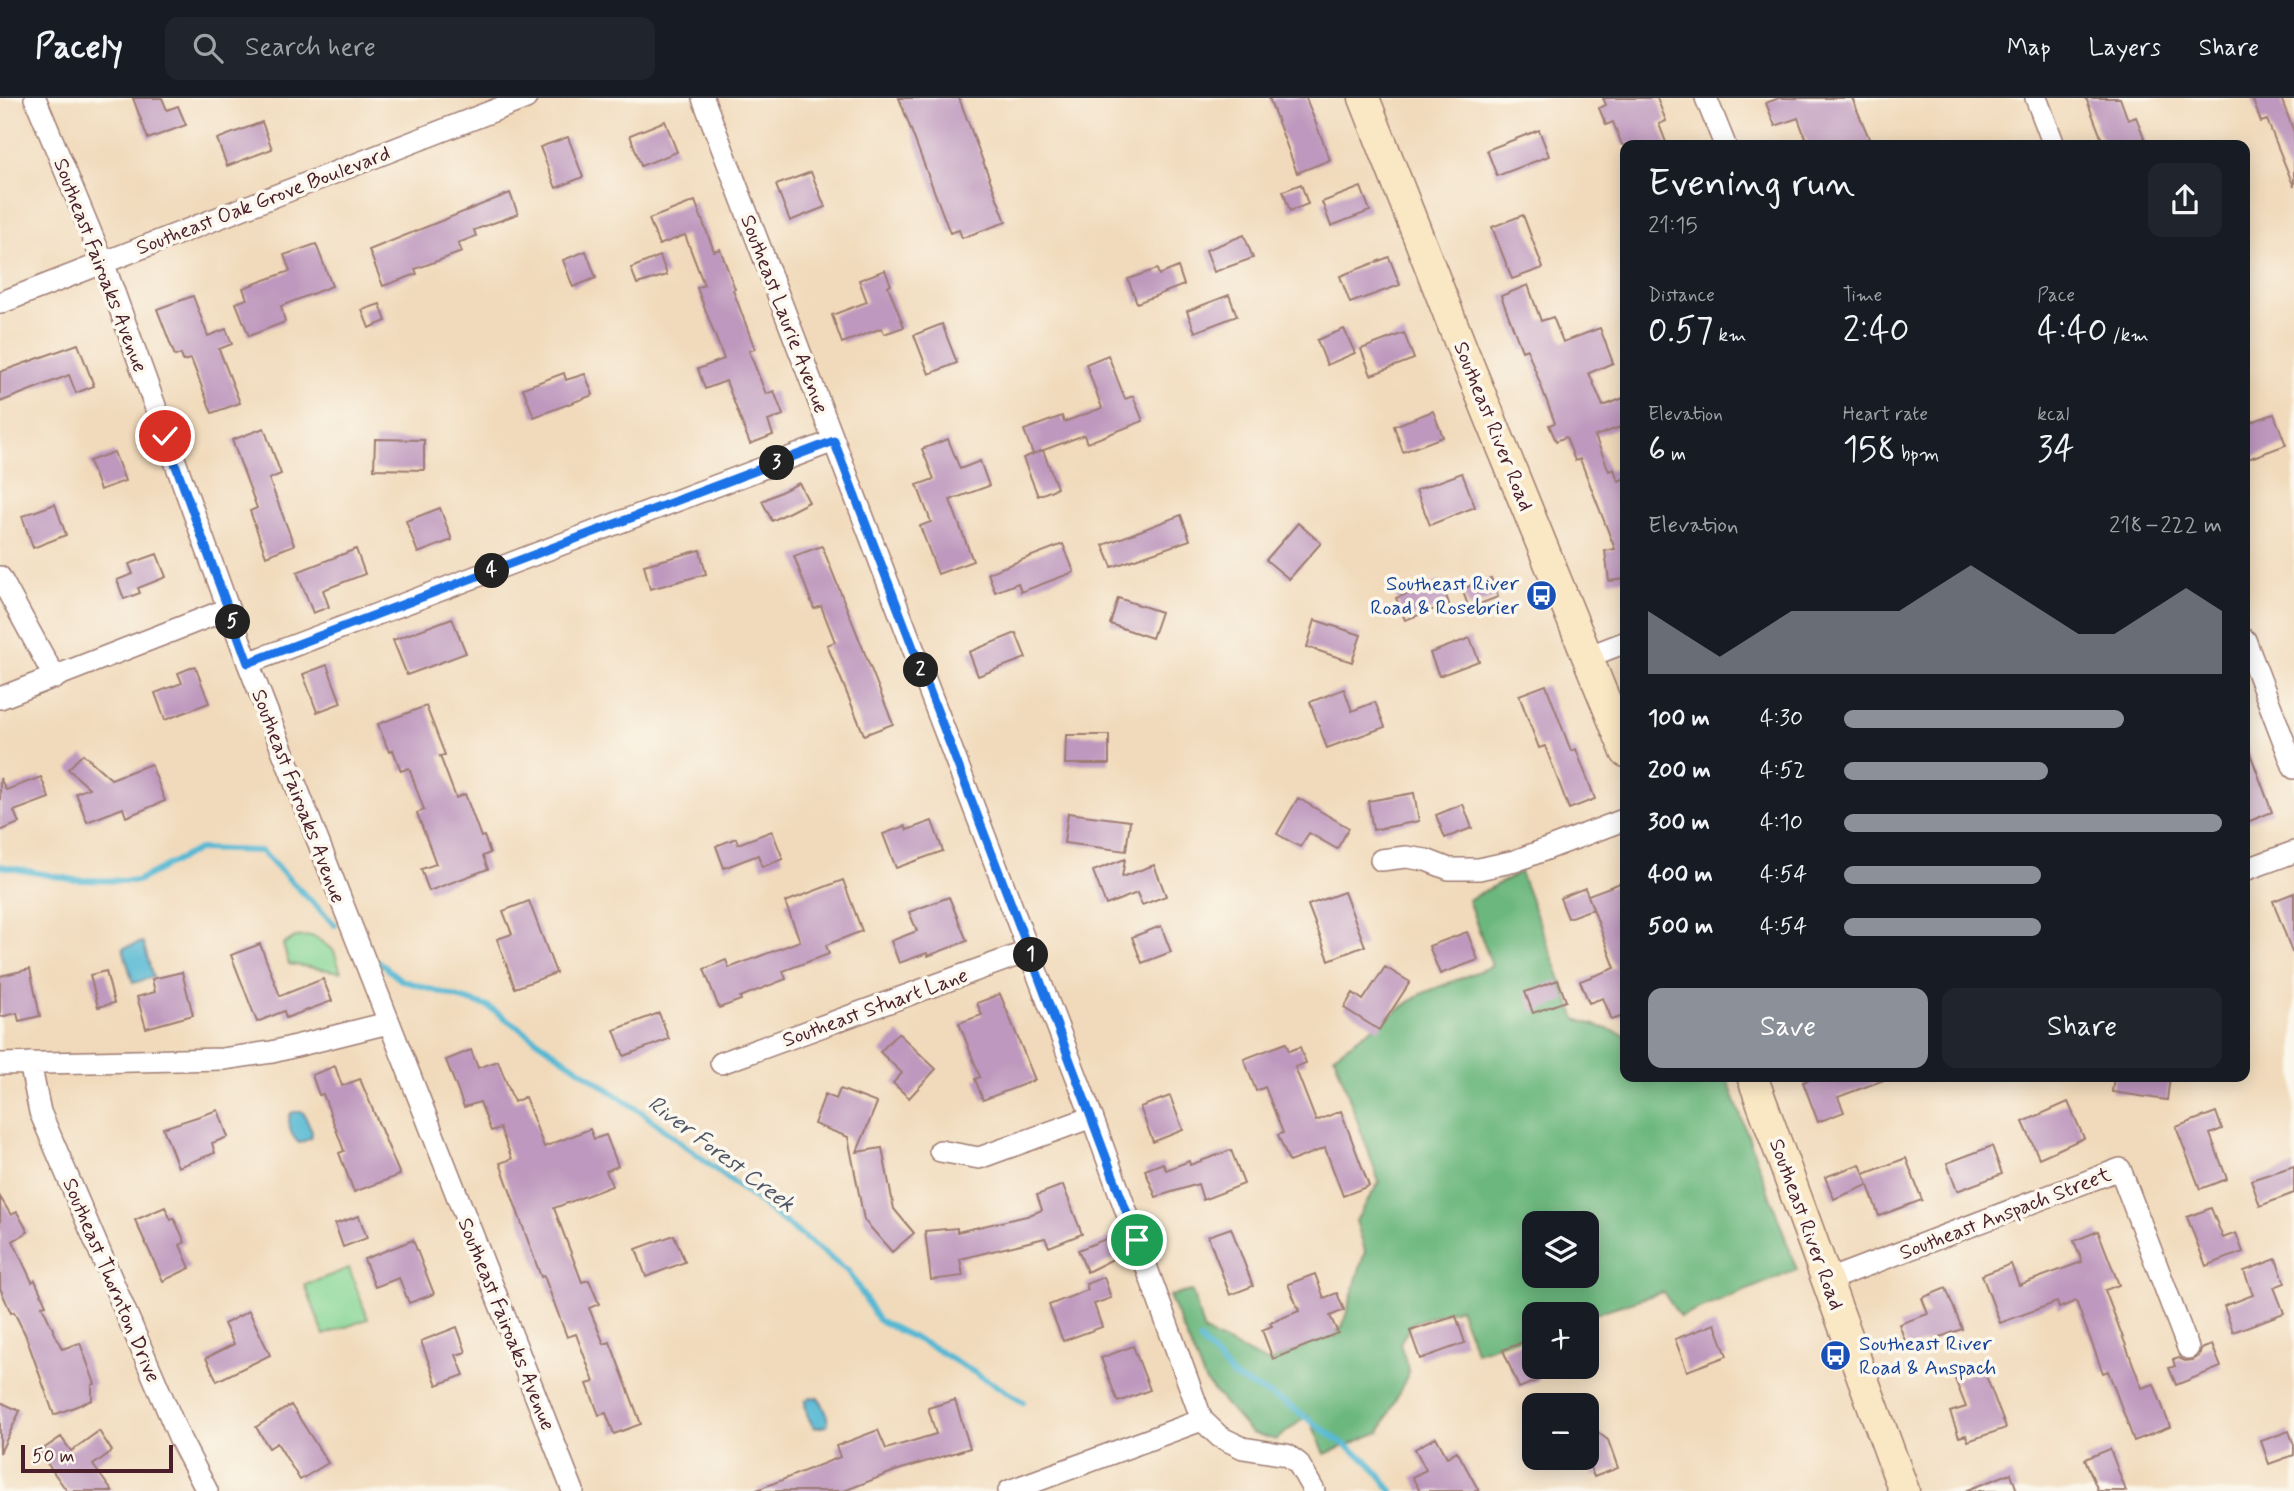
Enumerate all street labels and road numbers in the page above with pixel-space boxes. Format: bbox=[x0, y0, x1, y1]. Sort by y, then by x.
street label: Southeast Oak Grove Boulevard bbox=[132, 140, 394, 262]
street label: Southeast Fairoaks Avenue bbox=[46, 154, 154, 376]
street label: Southeast Laurie Avenue bbox=[733, 211, 835, 418]
street label: Southeast River Road bbox=[1446, 338, 1540, 515]
street label: Southeast Fairoaks Avenue bbox=[244, 685, 352, 907]
street label: Southeast Stuart Lane bbox=[779, 961, 972, 1055]
street label: Southeast River Road bbox=[1762, 1135, 1850, 1314]
street label: Southeast Anspach Street bbox=[1896, 1160, 2116, 1267]
street label: Southeast Thornton Drive bbox=[55, 1174, 167, 1387]
street label: Southeast Fairoaks Avenue bbox=[451, 1214, 562, 1435]

